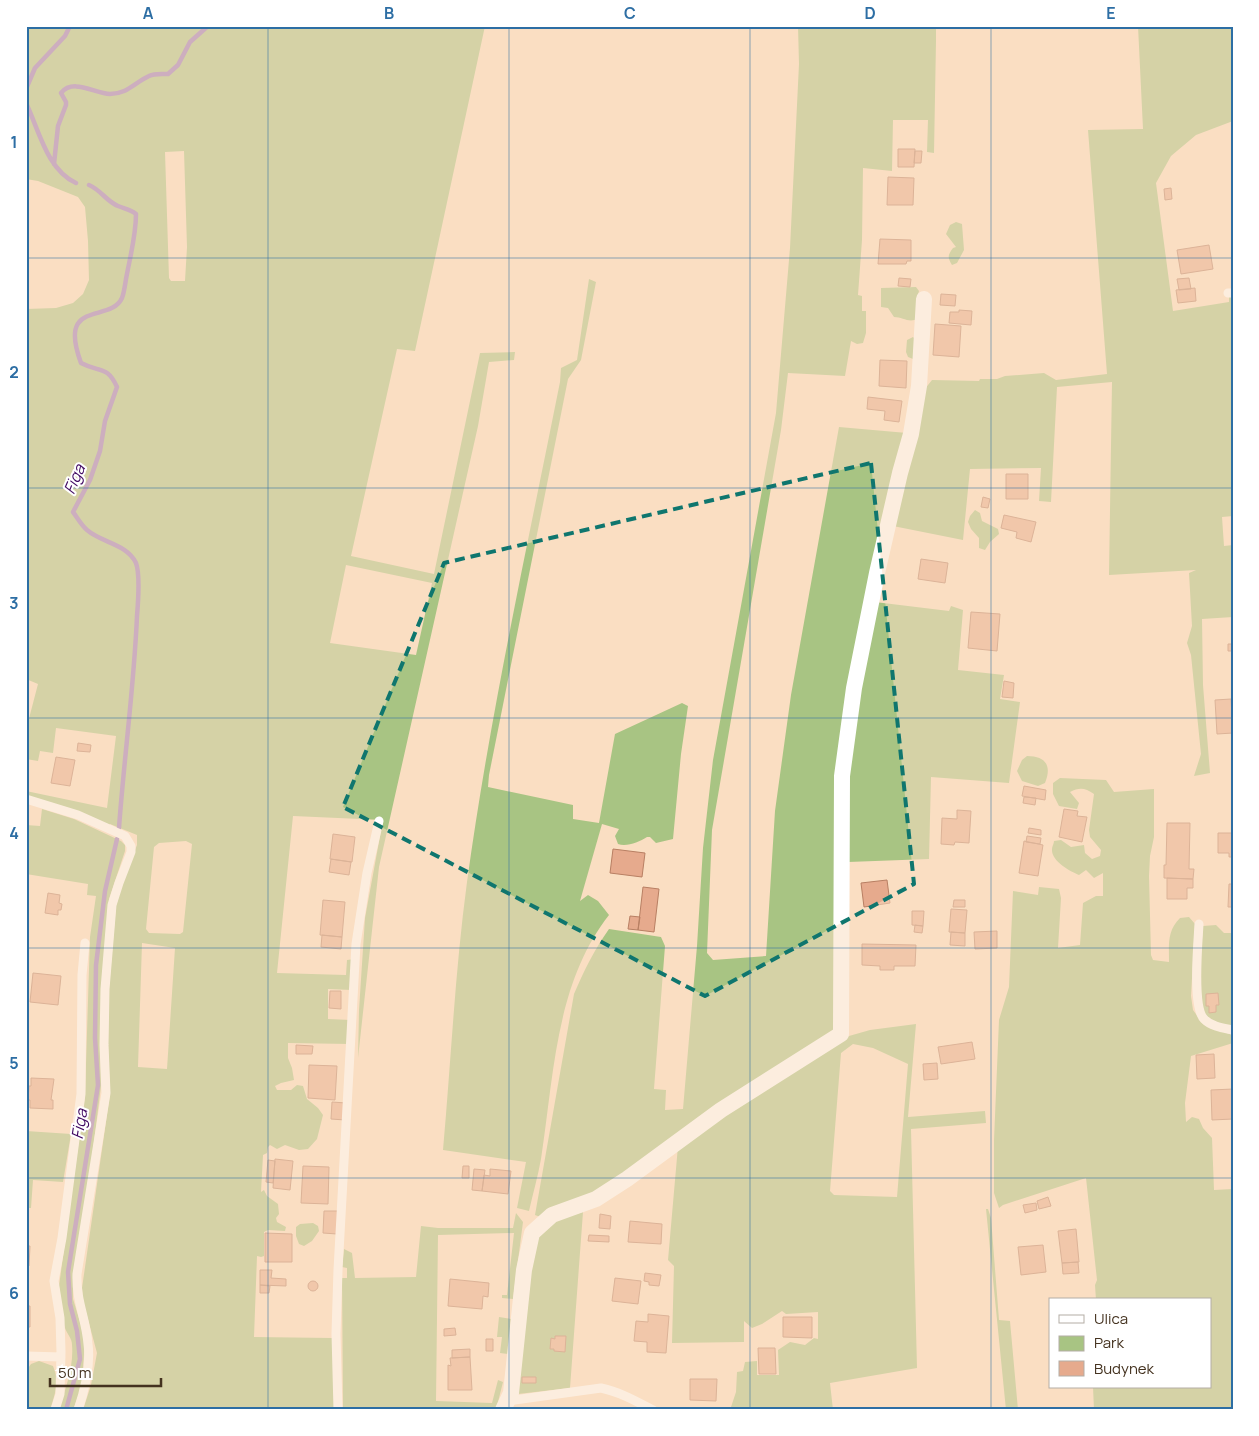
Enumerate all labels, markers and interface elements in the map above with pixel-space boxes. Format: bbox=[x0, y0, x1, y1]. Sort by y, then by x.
text: A bbox=[143, 2, 154, 24]
text: B bbox=[384, 2, 394, 24]
text: C bbox=[624, 2, 636, 24]
text: D bbox=[864, 2, 876, 24]
text: E bbox=[1106, 2, 1116, 24]
text: 1 bbox=[10, 131, 18, 153]
text: 2 bbox=[9, 361, 19, 383]
water label: Figa bbox=[58, 460, 90, 497]
text: 3 bbox=[9, 592, 19, 614]
text: 4 bbox=[9, 822, 19, 844]
text: 5 bbox=[9, 1052, 19, 1074]
water label: Figa bbox=[66, 1106, 92, 1141]
text: 6 bbox=[9, 1282, 19, 1304]
legend bbox=[1049, 1298, 1212, 1388]
text: Ulica bbox=[1094, 1308, 1128, 1329]
text: Park bbox=[1094, 1332, 1124, 1353]
scale bar bbox=[50, 1356, 161, 1388]
text: Budynek bbox=[1094, 1358, 1155, 1379]
text: 50 m bbox=[58, 1362, 92, 1383]

